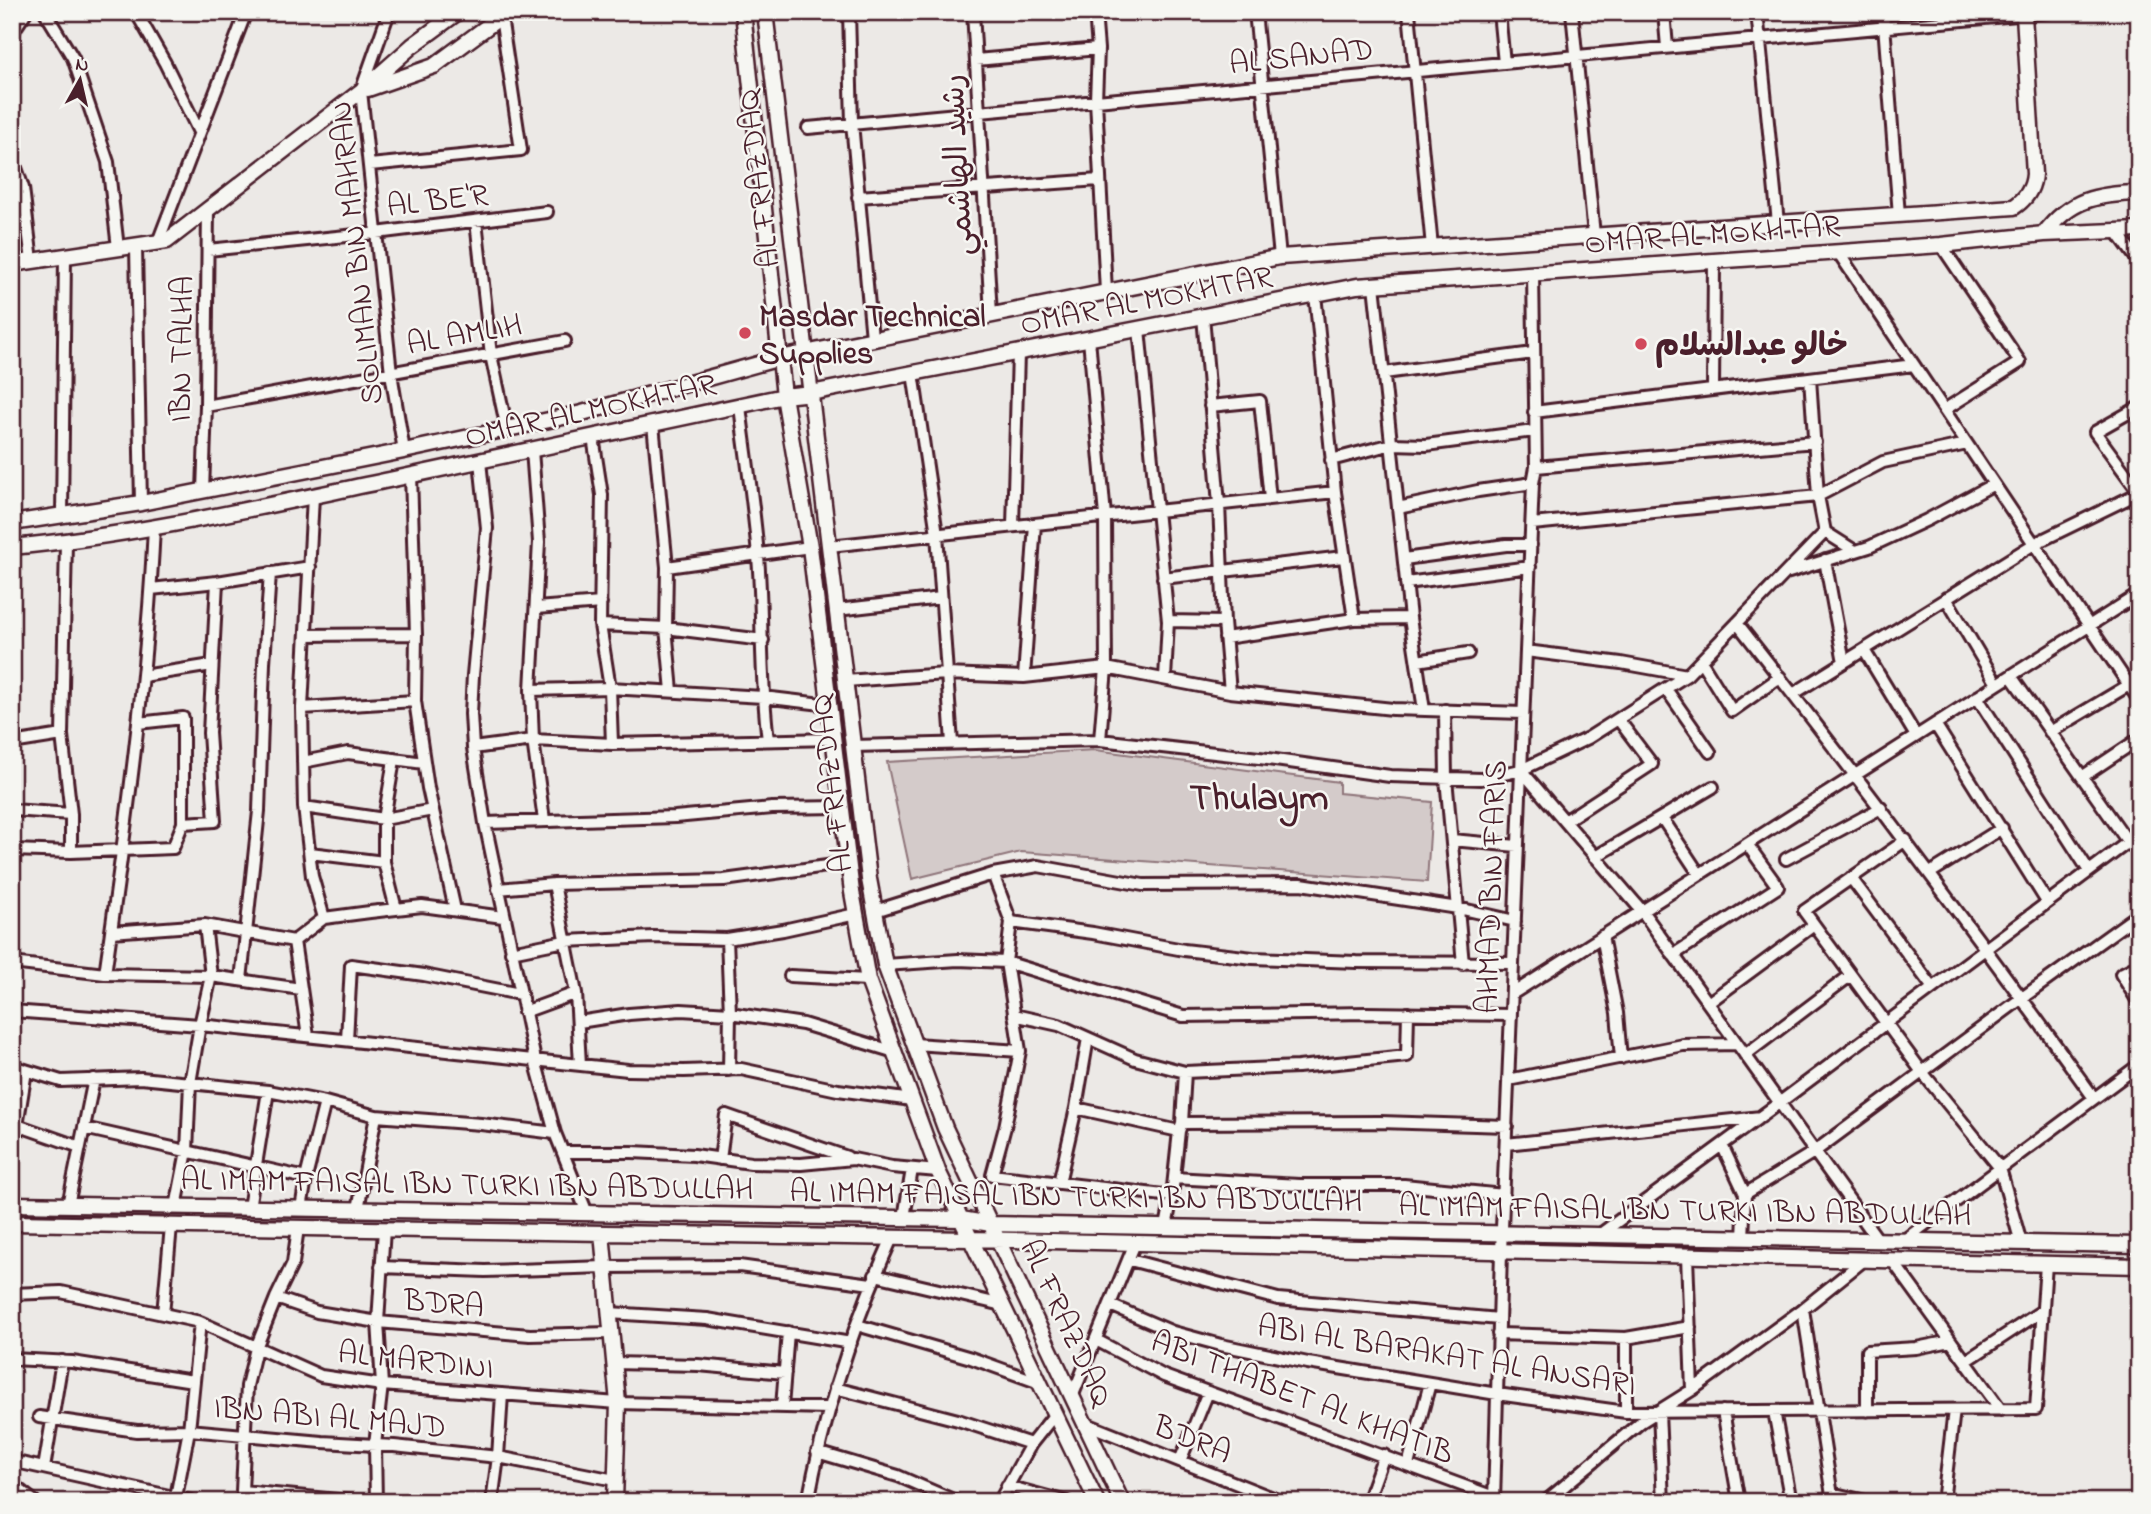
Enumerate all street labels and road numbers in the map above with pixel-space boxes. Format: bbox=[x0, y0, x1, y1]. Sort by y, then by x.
street label: AL SANAD bbox=[1227, 28, 1376, 89]
street label: رشيد الهاشمي bbox=[931, 73, 989, 257]
street label: AL FRAZDAQ bbox=[726, 86, 795, 271]
street label: SOLIMAN BIN MAHRAN bbox=[319, 98, 398, 407]
street label: AL BE'R bbox=[384, 173, 491, 232]
street label: OMAR AL MOKHTAR bbox=[1583, 204, 1842, 269]
street label: OMAR AL MOKHTAR bbox=[1017, 255, 1277, 350]
street label: IBN TALHA bbox=[159, 275, 208, 423]
street label: AL AMLIH bbox=[403, 303, 526, 370]
street label: OMAR AL MOKHTAR bbox=[461, 363, 721, 462]
street label: AL FRAZDAQ bbox=[799, 691, 868, 876]
street label: AHMAD BIN FARIS bbox=[1466, 759, 1521, 1015]
street label: AL IMAM FAISAL IBN TURKI IBN ABDULLAH bbox=[180, 1158, 754, 1215]
street label: AL IMAM FAISAL IBN TURKI IBN ABDULLAH bbox=[789, 1170, 1363, 1227]
street label: AL IMAM FAISAL IBN TURKI IBN ABDULLAH bbox=[1398, 1184, 1972, 1241]
street label: AL FRAZDAQ bbox=[1006, 1232, 1124, 1415]
street label: BDRA bbox=[401, 1278, 486, 1332]
street label: ABI AL BARAKAT AL ANSARI bbox=[1254, 1304, 1639, 1411]
street label: ABI THABET AL KHATIB bbox=[1143, 1320, 1460, 1479]
street label: AL MARDINI bbox=[335, 1331, 496, 1394]
street label: IBN ABI AL MAJD bbox=[211, 1386, 448, 1453]
street label: BDRA bbox=[1145, 1404, 1238, 1478]

